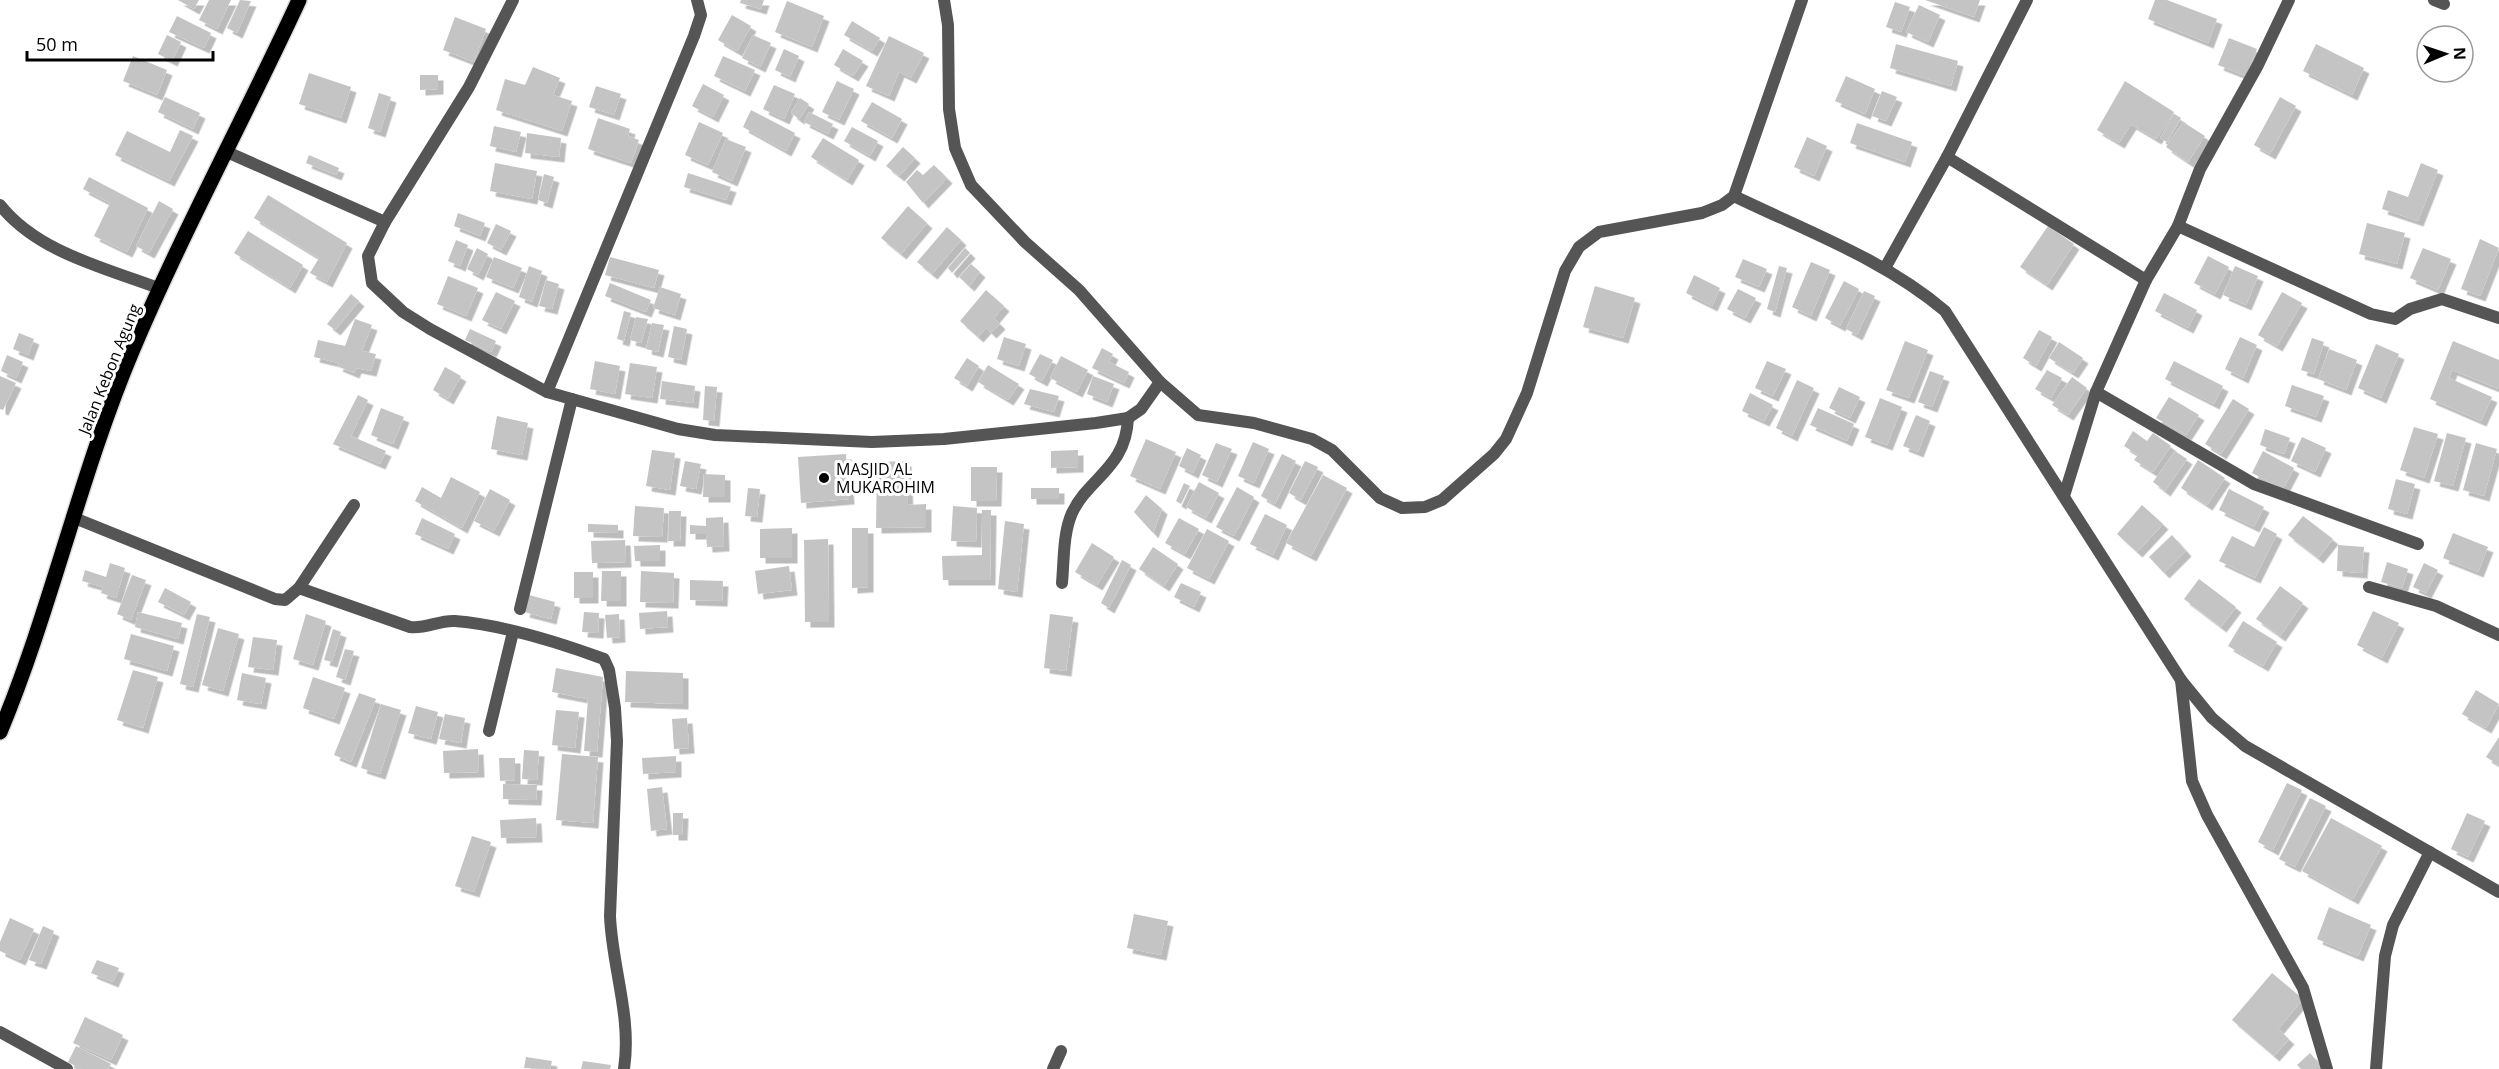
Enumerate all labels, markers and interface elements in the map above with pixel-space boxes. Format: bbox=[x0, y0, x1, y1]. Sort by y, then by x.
scale bar bbox=[27, 24, 213, 62]
north arrow bbox=[2415, 24, 2475, 84]
text: 50 m bbox=[36, 32, 78, 56]
text: N bbox=[2449, 47, 2471, 60]
street label: Jalan Kebon Agung bbox=[72, 300, 145, 440]
place label: MASJID AL MUKAROHIM bbox=[836, 458, 935, 498]
marker: MASJID AL MUKAROHIM bbox=[817, 471, 831, 485]

